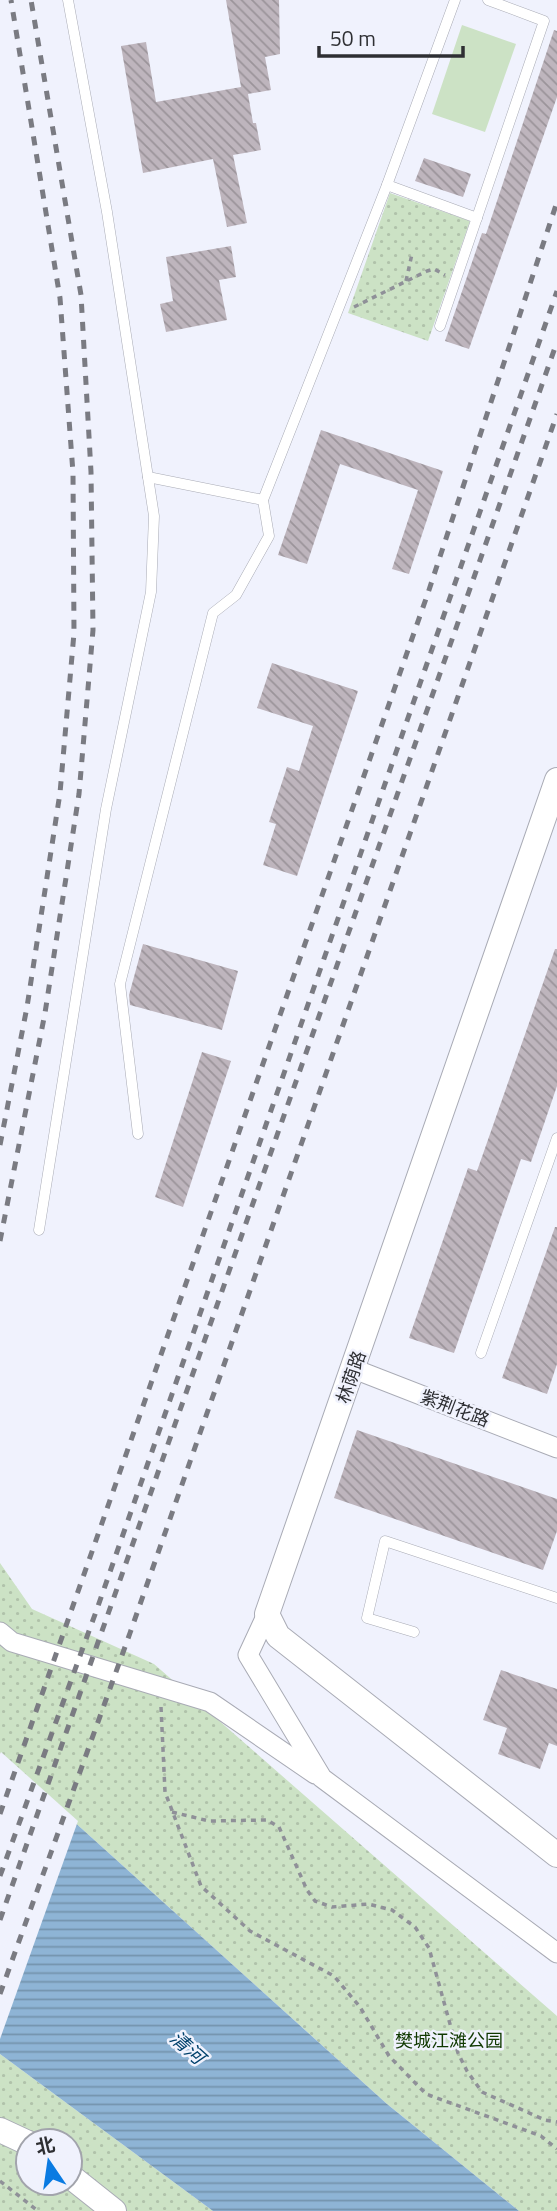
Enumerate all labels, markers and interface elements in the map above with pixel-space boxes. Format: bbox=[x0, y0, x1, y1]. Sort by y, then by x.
scale bar bbox=[319, 14, 462, 58]
text: 50 m bbox=[330, 22, 376, 54]
street label: 林荫路 bbox=[329, 1347, 373, 1407]
street label: 紫荆花路 bbox=[417, 1382, 493, 1434]
water label: 清河 bbox=[164, 2024, 215, 2073]
park label: 樊城江滩公园 bbox=[395, 2027, 503, 2054]
north arrow bbox=[14, 2127, 84, 2197]
text: 北 bbox=[33, 2129, 58, 2161]

